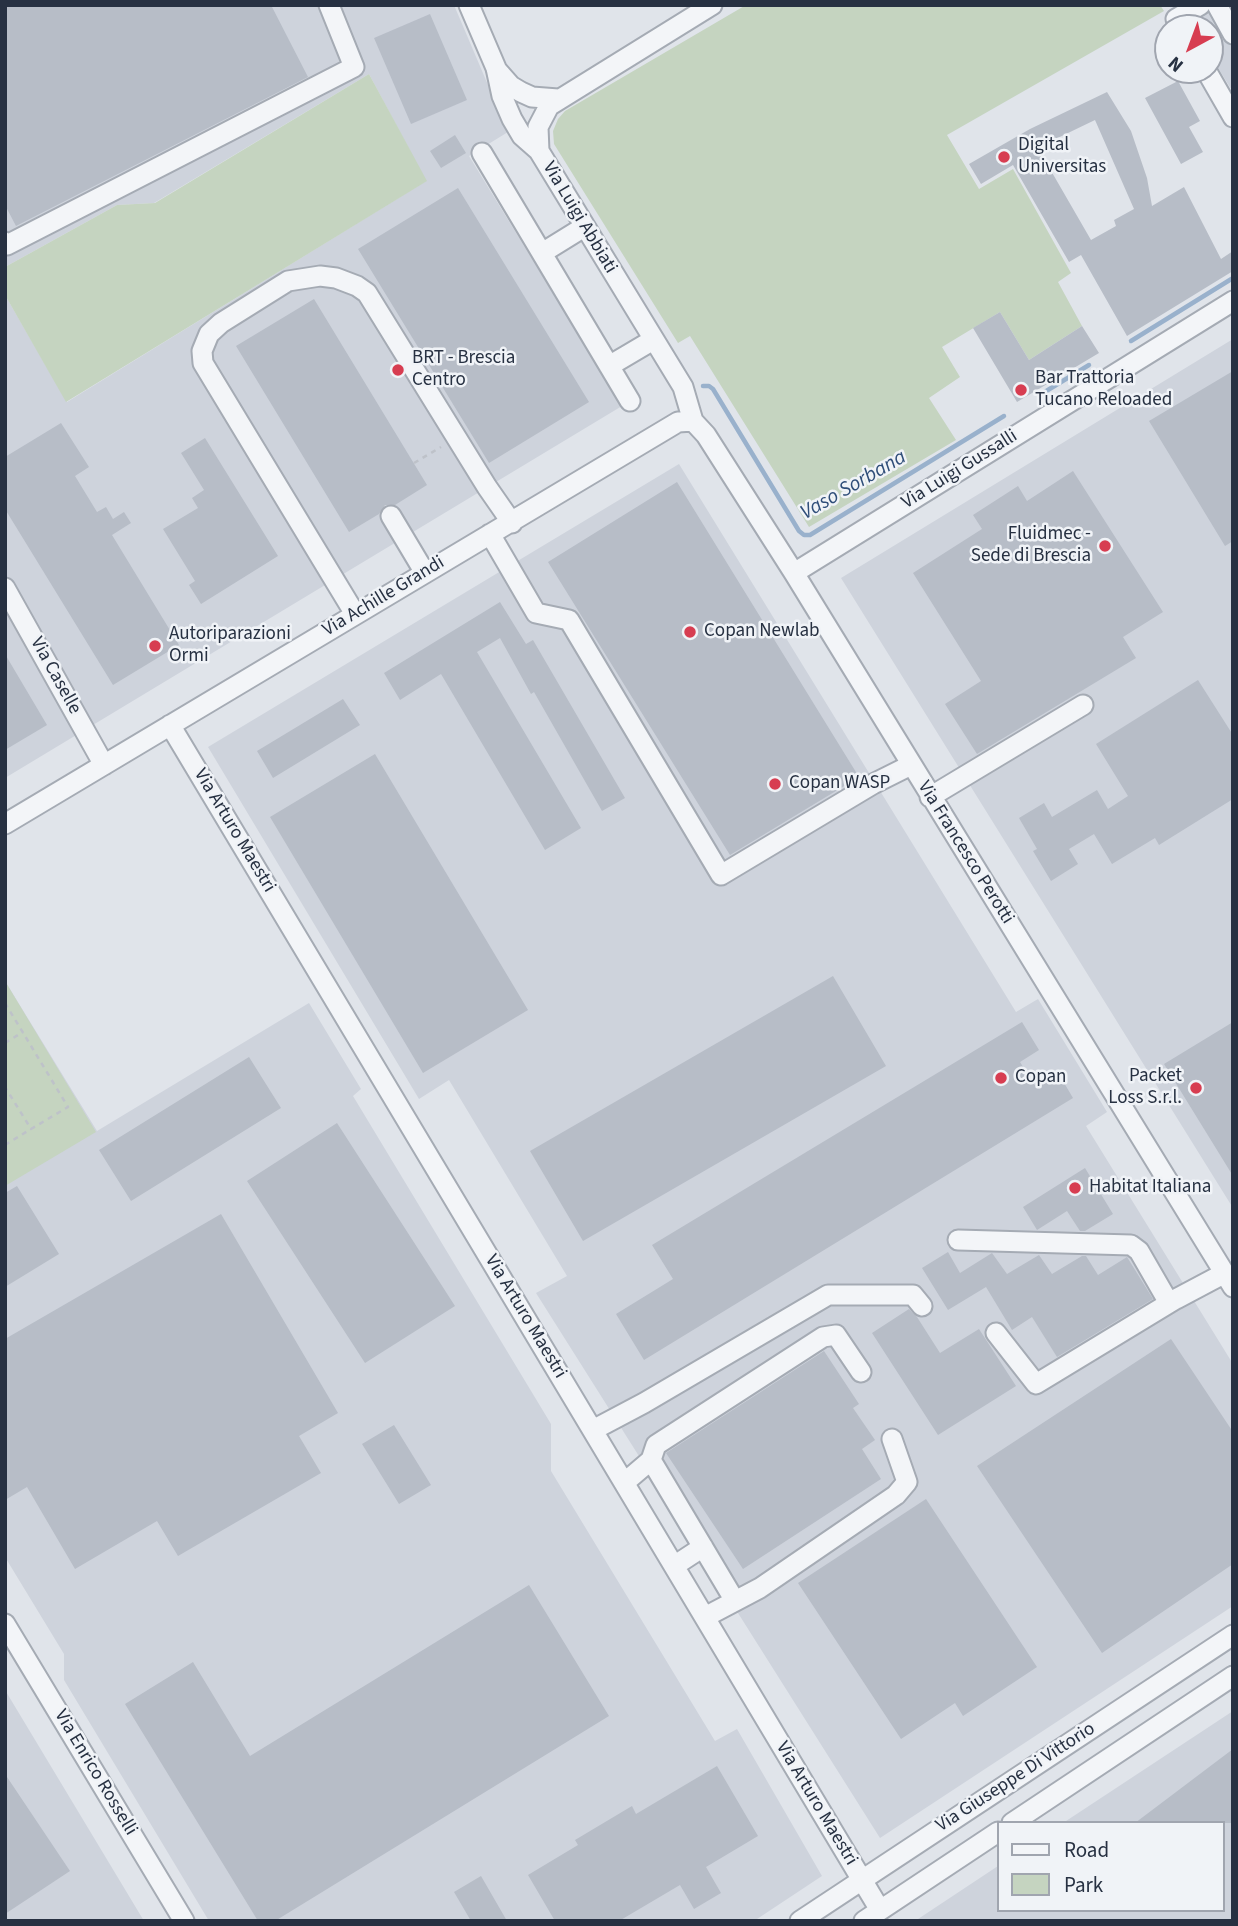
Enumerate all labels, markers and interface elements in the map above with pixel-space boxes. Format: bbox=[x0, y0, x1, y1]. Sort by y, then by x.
north arrow bbox=[1154, 14, 1224, 84]
text: N bbox=[1163, 49, 1190, 78]
place label: Digital Universitas bbox=[1018, 135, 1106, 179]
marker: Digital Universitas bbox=[996, 149, 1012, 165]
street label: Via Luigi Abbiati bbox=[537, 158, 621, 278]
place label: BRT - Brescia Centro bbox=[412, 348, 515, 392]
marker: BRT - Brescia Centro bbox=[390, 362, 406, 378]
place label: Bar Trattoria Tucano Reloaded bbox=[1035, 368, 1172, 412]
marker: Bar Trattoria Tucano Reloaded bbox=[1013, 382, 1029, 398]
street label: Via Luigi Gussalli bbox=[898, 425, 1022, 515]
water label: Vaso Sorbana bbox=[797, 446, 911, 526]
place label: Fluidmec - Sede di Brescia bbox=[971, 524, 1091, 568]
marker: Fluidmec - Sede di Brescia bbox=[1097, 538, 1113, 554]
street label: Via Achille Grandi bbox=[319, 552, 449, 642]
place label: Copan Newlab bbox=[704, 621, 820, 643]
place label: Autoriparazioni Ormi bbox=[169, 624, 291, 668]
marker: Copan Newlab bbox=[682, 624, 698, 640]
street label: Via Caselle bbox=[24, 633, 86, 719]
marker: Autoriparazioni Ormi bbox=[147, 638, 163, 654]
street label: Via Arturo Maestri bbox=[188, 765, 280, 897]
place label: Copan WASP bbox=[789, 773, 890, 795]
marker: Copan WASP bbox=[767, 776, 783, 792]
street label: Via Francesco Perotti bbox=[912, 777, 1018, 929]
place label: Packet Loss S.r.l. bbox=[1108, 1066, 1182, 1110]
place label: Copan bbox=[1015, 1067, 1066, 1089]
marker: Copan bbox=[993, 1070, 1009, 1086]
marker: Packet Loss S.r.l. bbox=[1188, 1080, 1204, 1096]
place label: Habitat Italiana bbox=[1089, 1177, 1211, 1199]
marker: Habitat Italiana bbox=[1067, 1180, 1083, 1196]
street label: Via Arturo Maestri bbox=[479, 1251, 571, 1383]
street label: Via Enrico Rosselli bbox=[49, 1706, 141, 1840]
street label: Via Giuseppe Di Vittorio bbox=[932, 1718, 1100, 1838]
street label: Via Arturo Maestri bbox=[770, 1738, 862, 1870]
legend bbox=[996, 1821, 1224, 1912]
text: Road bbox=[1064, 1835, 1109, 1865]
text: Park bbox=[1064, 1870, 1103, 1900]

